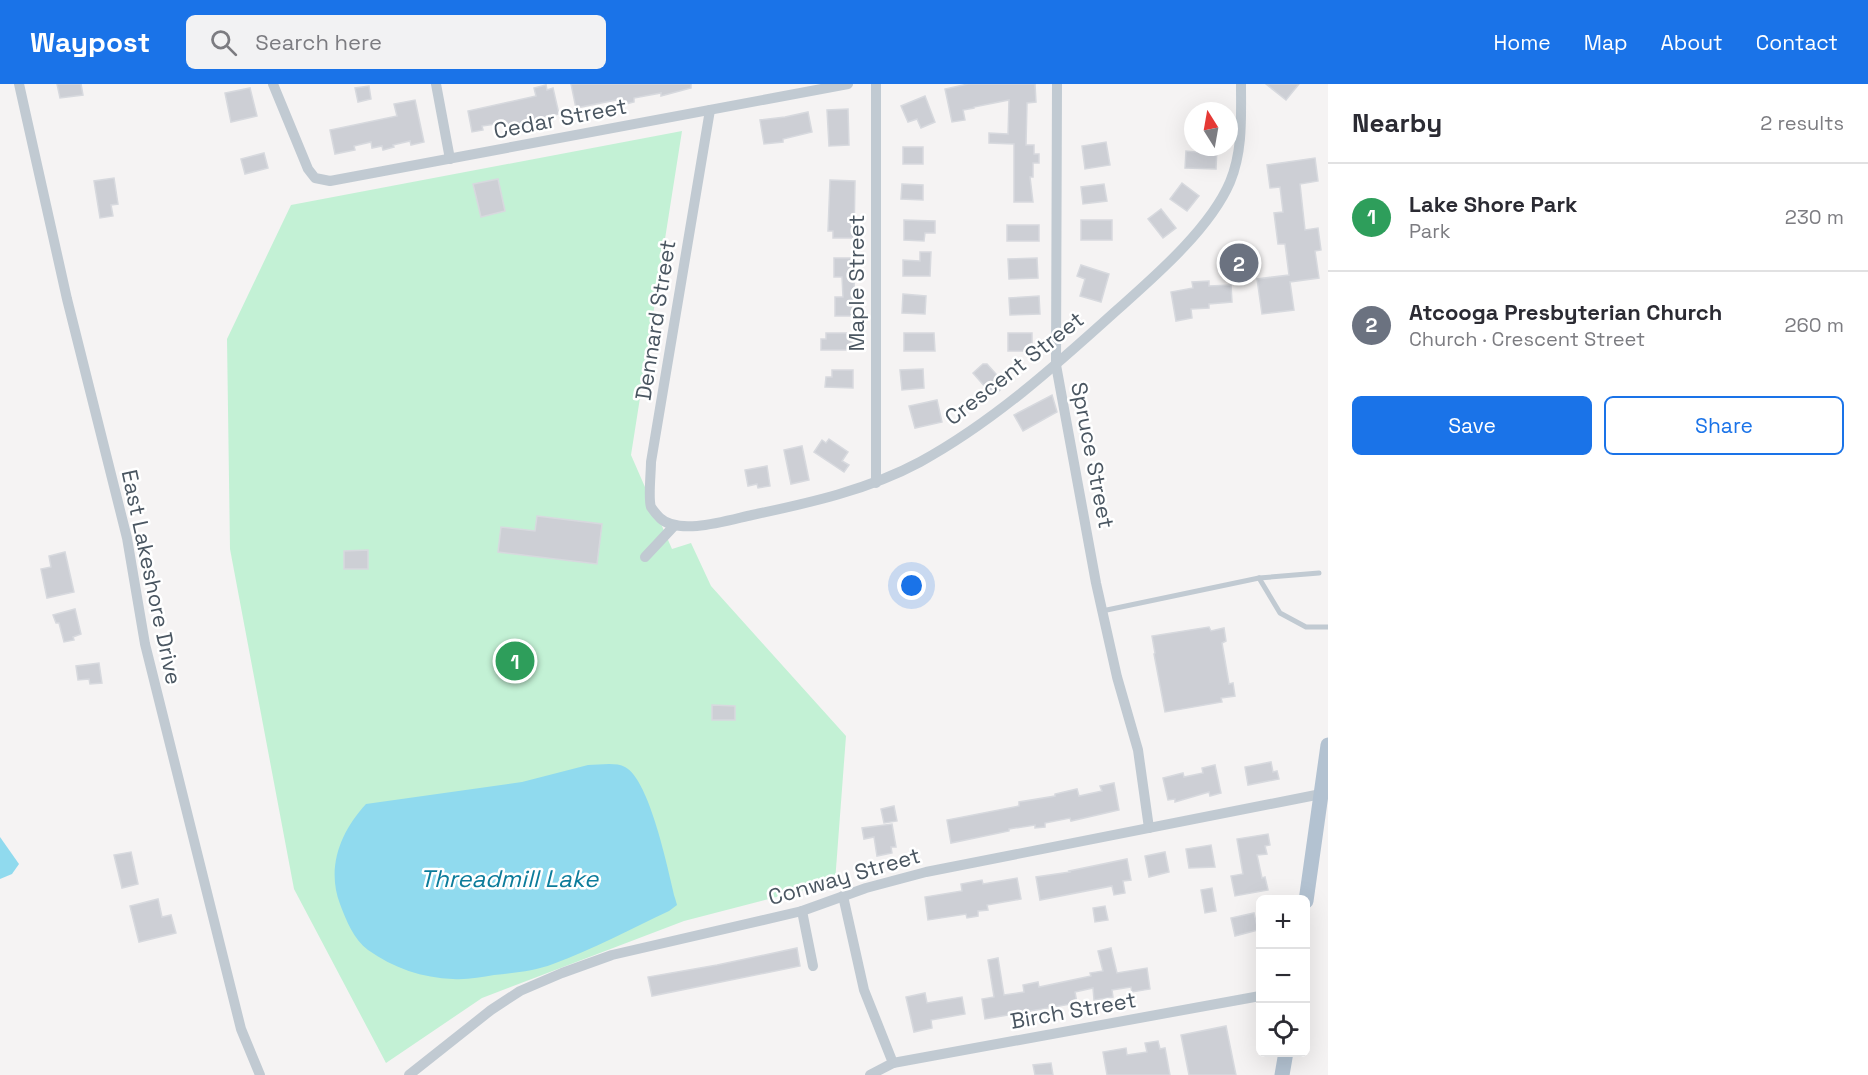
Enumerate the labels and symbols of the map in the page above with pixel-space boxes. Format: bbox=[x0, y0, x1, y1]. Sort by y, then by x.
street label: Cedar Street bbox=[491, 91, 629, 145]
north arrow bbox=[1184, 102, 1238, 156]
street label: Maple Street bbox=[842, 214, 870, 352]
street label: Dennard Street bbox=[628, 238, 682, 402]
pin: 2 bbox=[1220, 240, 1258, 285]
street label: Crescent Street bbox=[939, 305, 1089, 431]
street label: Spruce Street bbox=[1065, 379, 1121, 531]
street label: East Lakeshore Drive bbox=[116, 467, 188, 687]
your location bbox=[897, 571, 926, 600]
pin: 1 bbox=[496, 638, 534, 684]
street label: Conway Street bbox=[765, 841, 923, 911]
water label: Threadmill Lake bbox=[420, 863, 599, 894]
street label: Birch Street bbox=[1008, 985, 1138, 1035]

